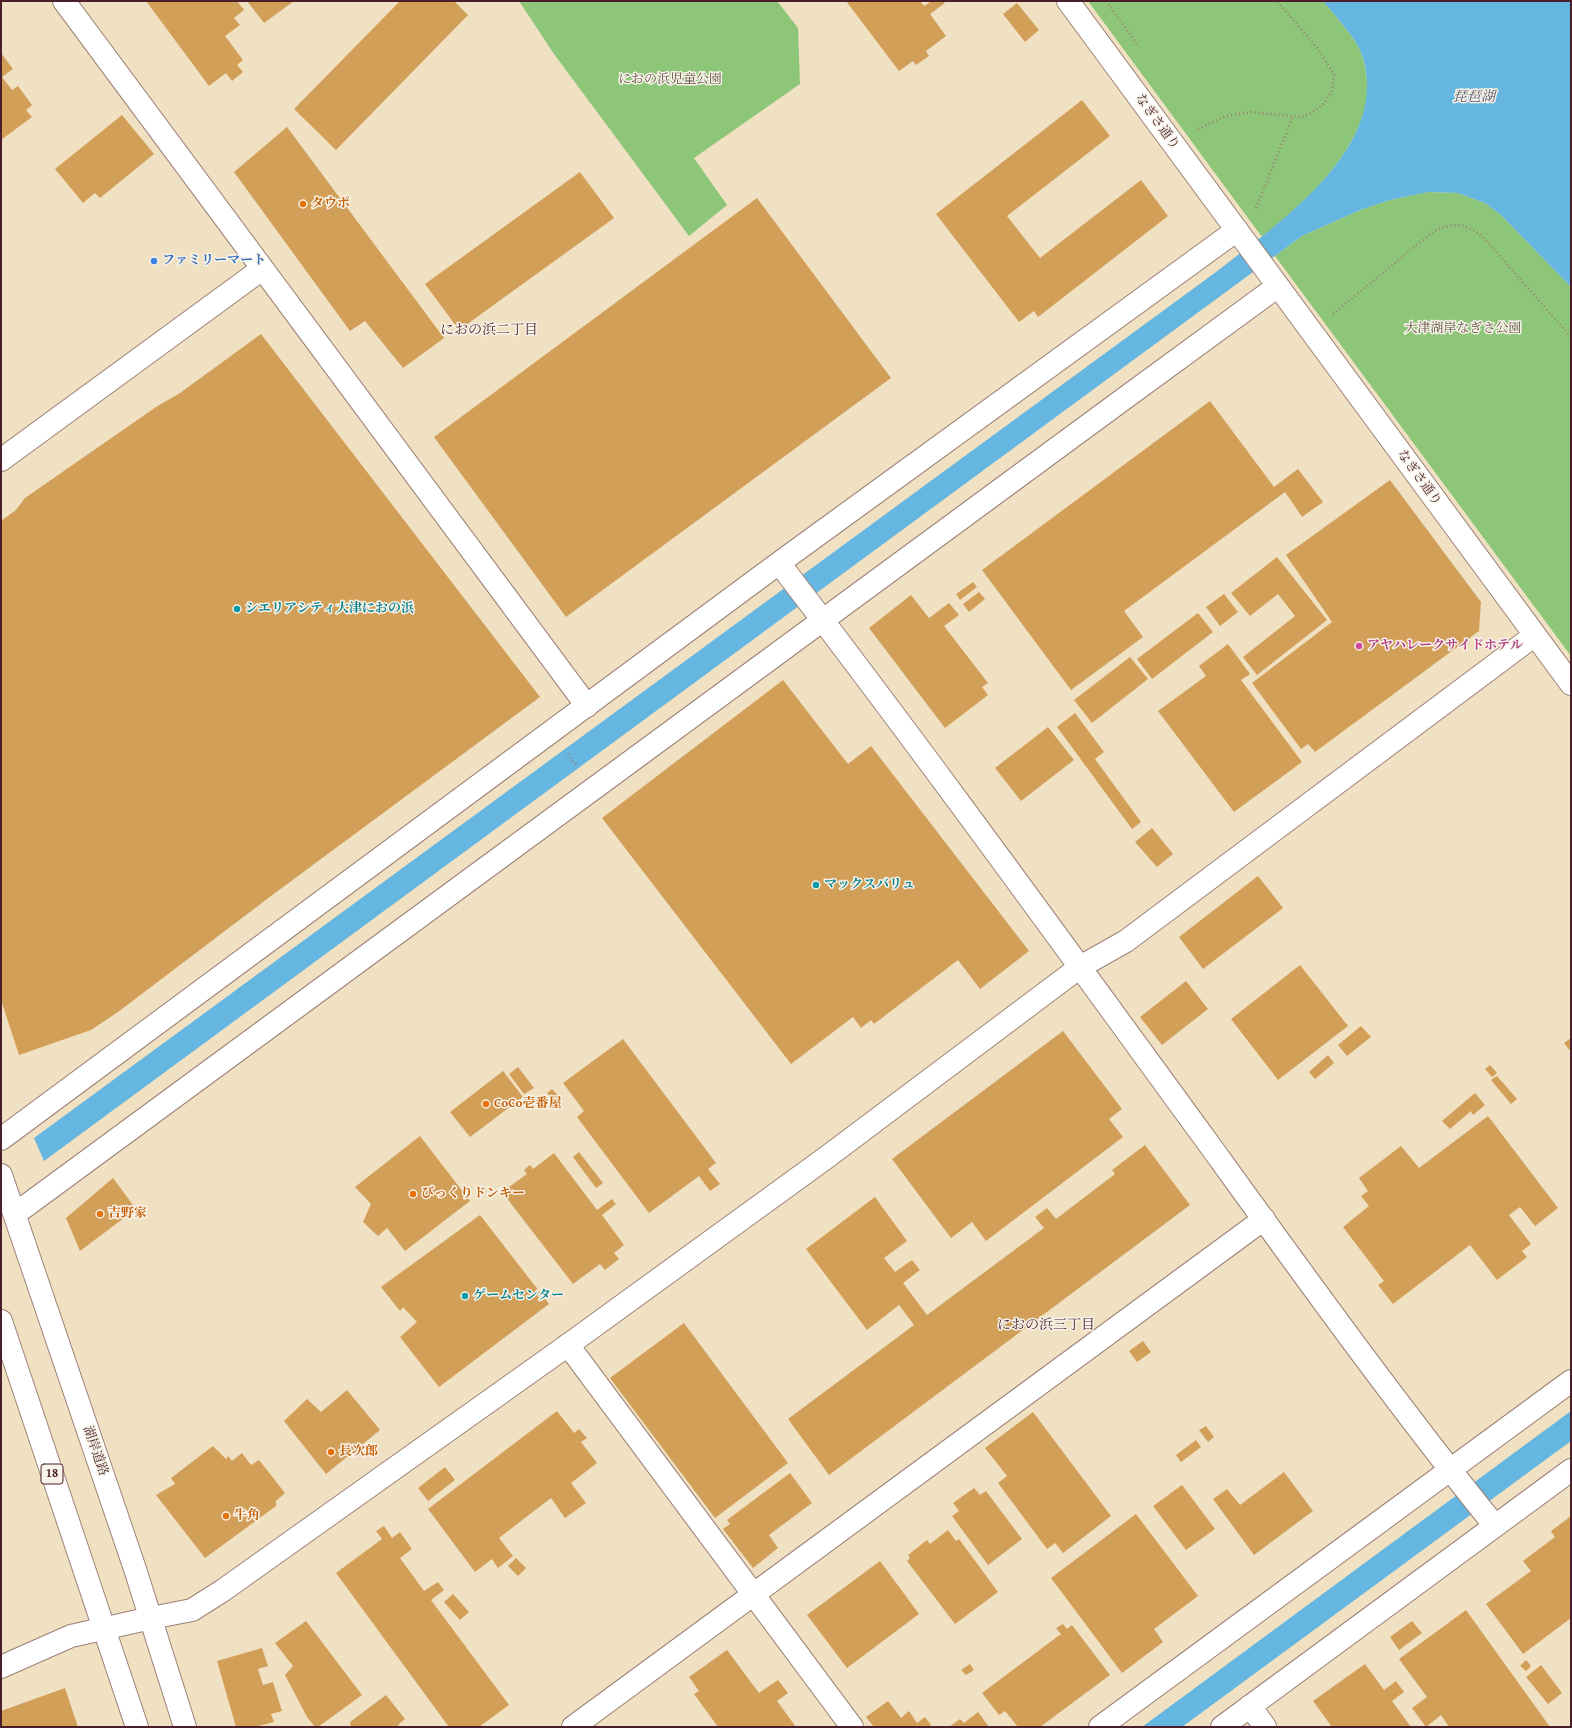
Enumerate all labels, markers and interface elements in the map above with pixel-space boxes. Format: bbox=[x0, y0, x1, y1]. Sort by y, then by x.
park label: におの浜児童公園 bbox=[618, 72, 722, 88]
water label: 琵琶湖 bbox=[1453, 89, 1495, 105]
street label: なぎさ通り bbox=[1132, 91, 1182, 153]
place label: タウポ bbox=[311, 196, 350, 212]
marker: タウポ bbox=[298, 199, 308, 209]
place label: ファミリーマート bbox=[162, 253, 266, 269]
marker: ファミリーマート bbox=[149, 256, 159, 266]
park label: 大津湖岸なぎさ公園 bbox=[1405, 321, 1521, 337]
district label: におの浜二丁目 bbox=[440, 322, 538, 338]
street label: なぎさ通り bbox=[1394, 447, 1444, 509]
place label: シエリアシティ大津におの浜 bbox=[245, 601, 414, 617]
marker: シエリアシティ大津におの浜 bbox=[232, 604, 242, 614]
place label: アヤハレークサイドホテル bbox=[1367, 638, 1523, 654]
marker: アヤハレークサイドホテル bbox=[1354, 641, 1364, 651]
place label: マックスバリュ bbox=[824, 877, 915, 893]
marker: マックスバリュ bbox=[811, 880, 821, 890]
place label: CoCo壱番屋 bbox=[494, 1096, 562, 1112]
marker: CoCo壱番屋 bbox=[481, 1099, 491, 1109]
place label: びっくりドンキー bbox=[421, 1186, 525, 1202]
marker: びっくりドンキー bbox=[408, 1189, 418, 1199]
place label: 吉野家 bbox=[108, 1206, 147, 1222]
marker: 吉野家 bbox=[95, 1209, 105, 1219]
place label: ゲームセンター bbox=[473, 1288, 564, 1304]
marker: ゲームセンター bbox=[460, 1291, 470, 1301]
district label: におの浜三丁目 bbox=[997, 1317, 1095, 1333]
street label: 湖岸道路 bbox=[79, 1424, 111, 1478]
place label: 長次郎 bbox=[339, 1444, 378, 1460]
marker: 長次郎 bbox=[326, 1447, 336, 1457]
road number: 18 bbox=[41, 1464, 63, 1484]
place label: 牛角 bbox=[234, 1508, 260, 1524]
marker: 牛角 bbox=[221, 1511, 231, 1521]

